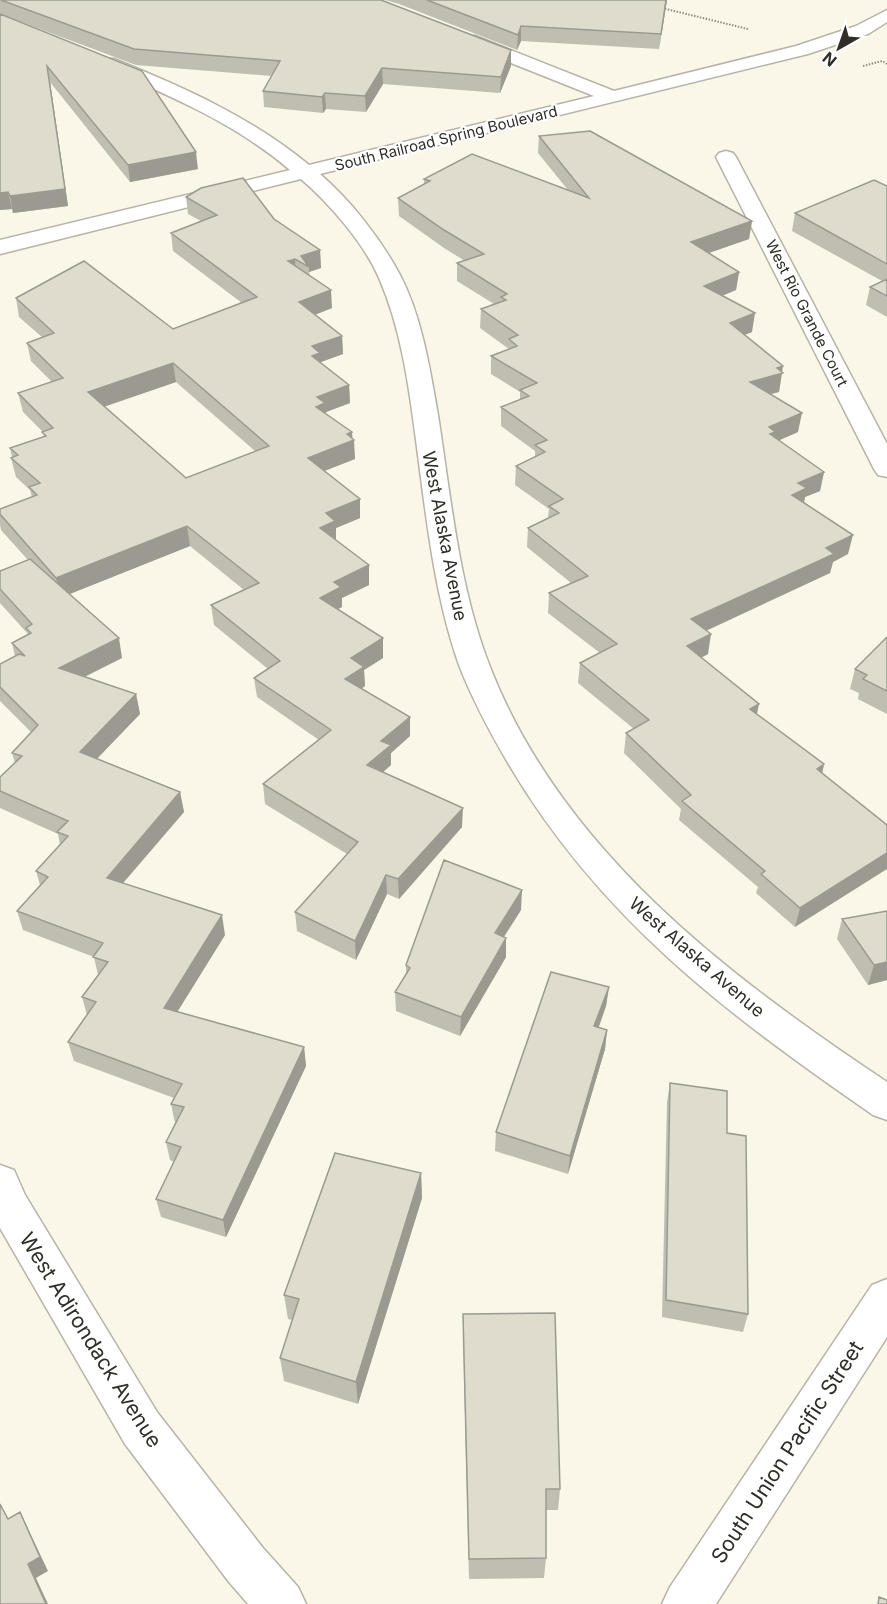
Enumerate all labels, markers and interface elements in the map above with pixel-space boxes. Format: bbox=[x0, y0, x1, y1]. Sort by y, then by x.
north arrow bbox=[809, 18, 869, 78]
text: N bbox=[818, 48, 840, 71]
street label: South Railroad Spring Boulevard bbox=[333, 101, 559, 175]
street label: West Rio Grande Court bbox=[762, 236, 852, 390]
street label: West Alaska Avenue bbox=[418, 449, 472, 623]
street label: West Alaska Avenue bbox=[625, 893, 769, 1021]
street label: West Adirondack Avenue bbox=[15, 1228, 167, 1452]
street label: South Union Pacific Street bbox=[706, 1336, 868, 1568]

